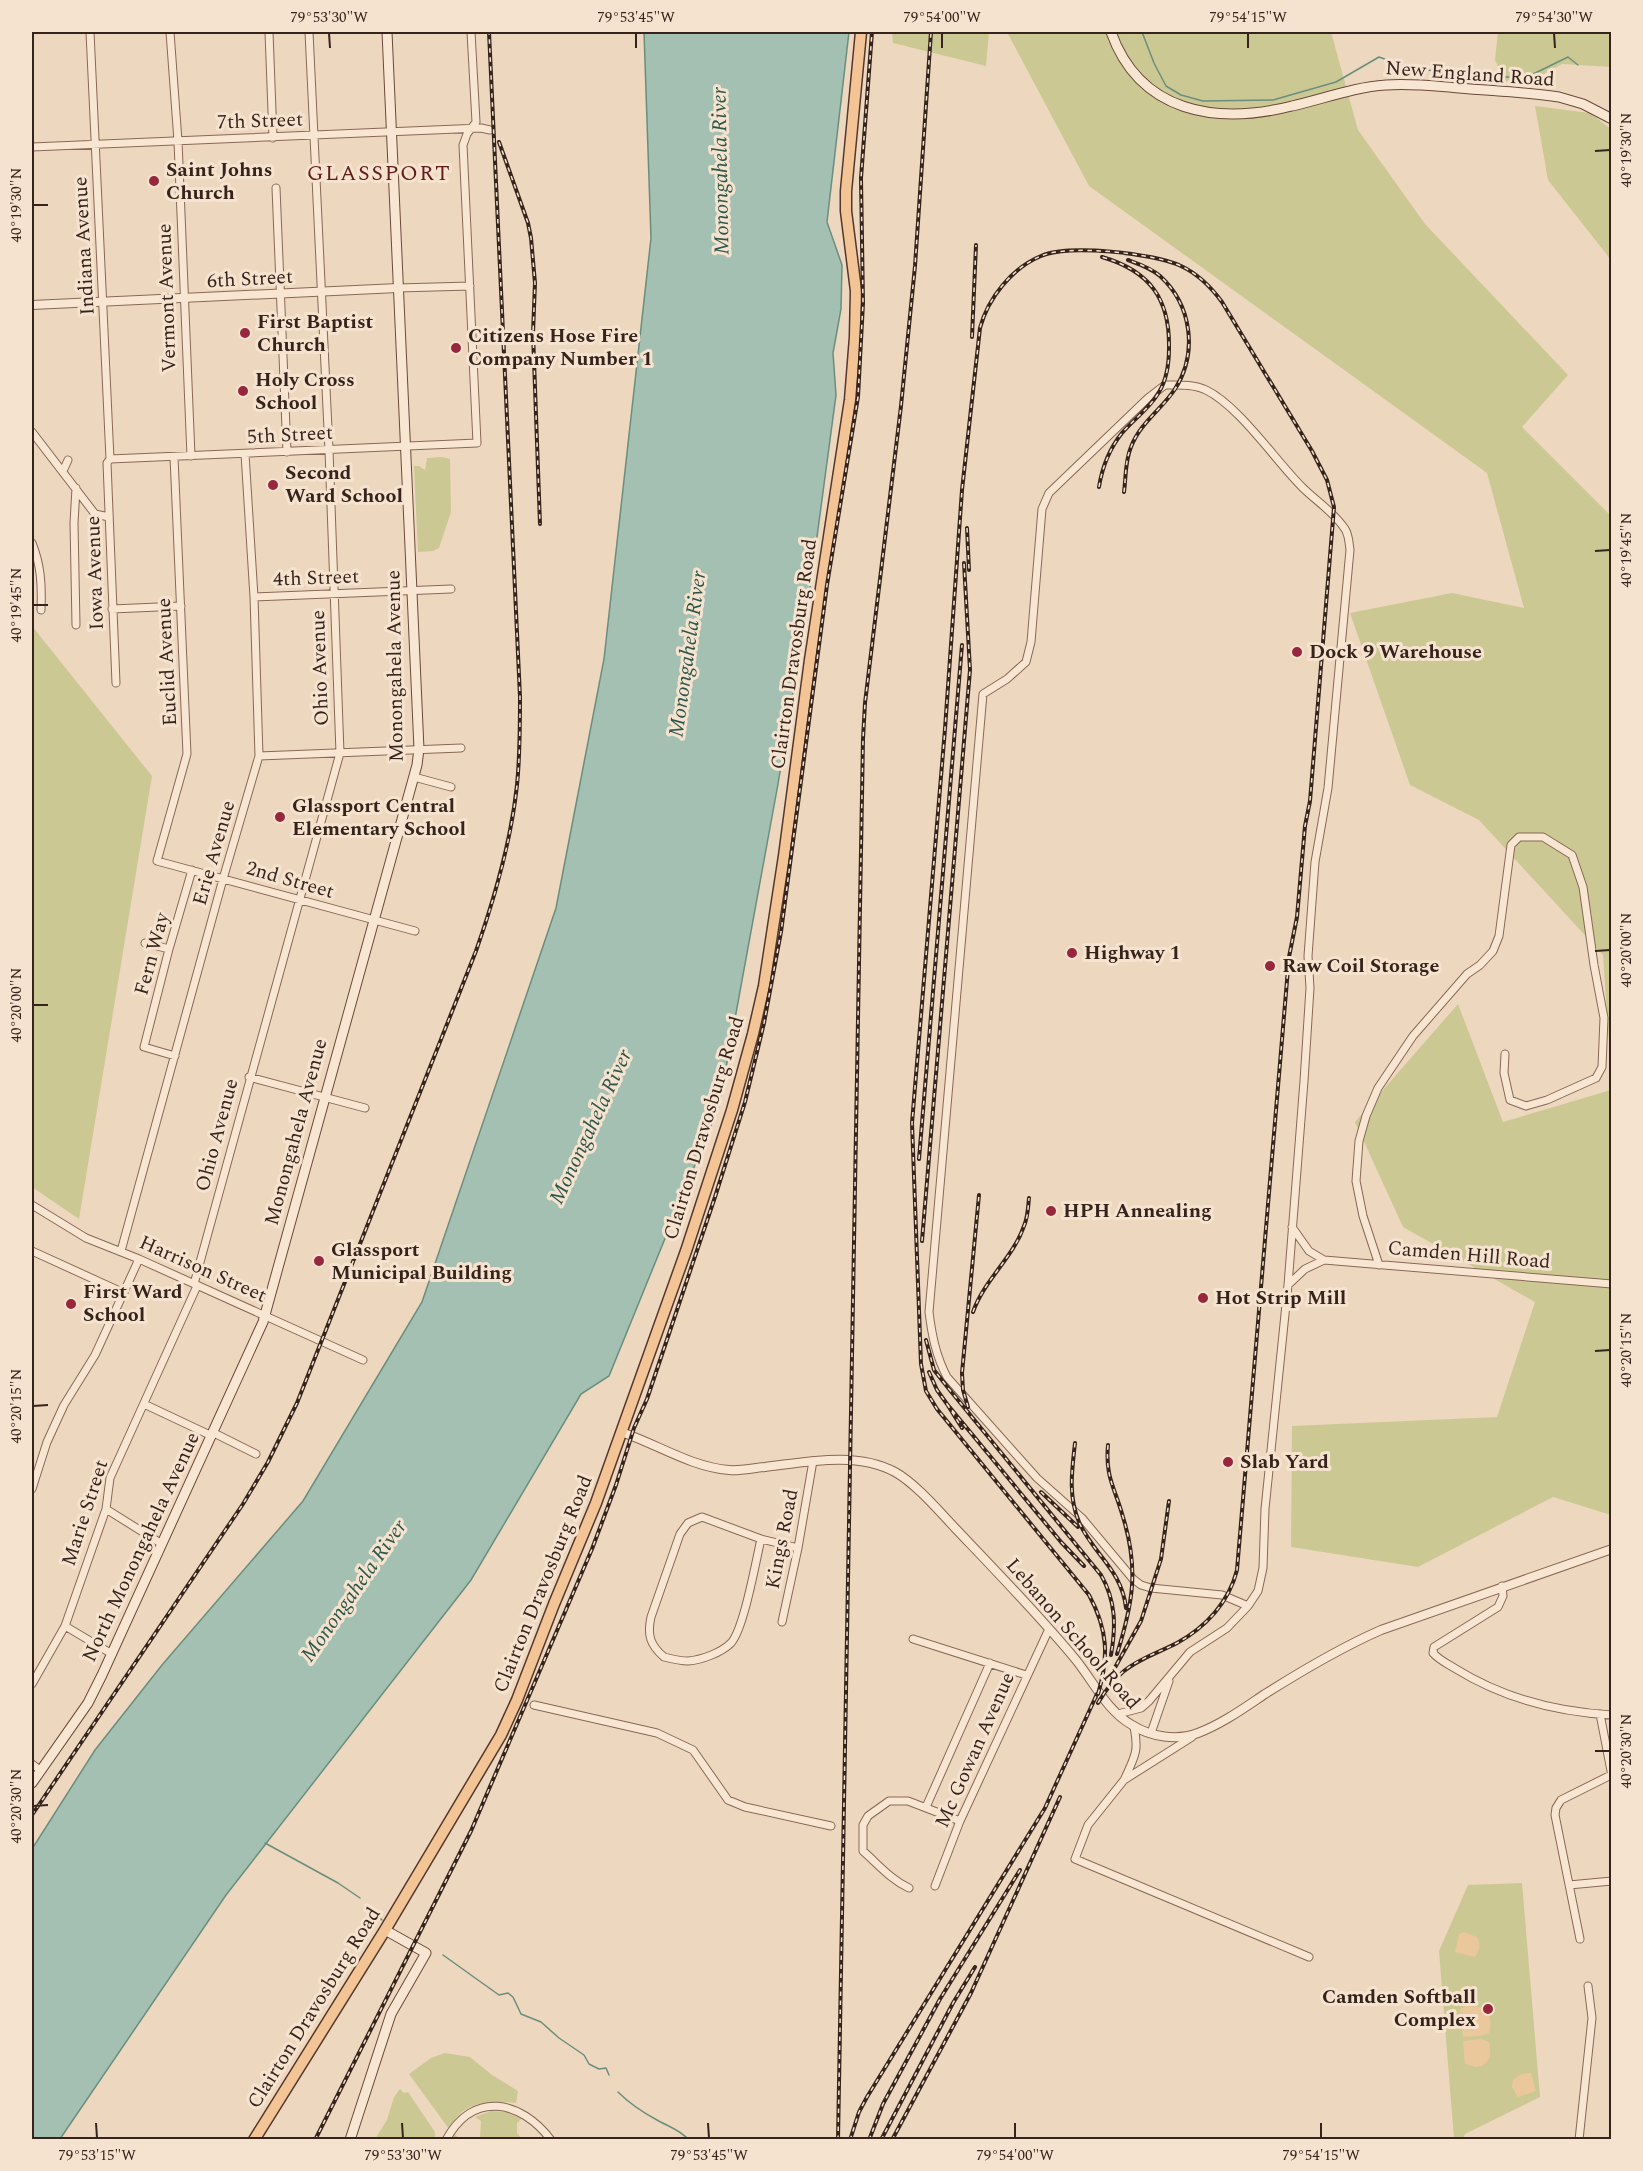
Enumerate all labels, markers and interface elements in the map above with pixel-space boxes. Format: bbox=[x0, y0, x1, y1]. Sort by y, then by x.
text: 79°53'30"W bbox=[290, 6, 368, 29]
text: 79°53'45"W bbox=[597, 6, 675, 29]
text: 79°54'00"W bbox=[903, 6, 981, 29]
text: 79°54'15"W bbox=[1209, 6, 1287, 29]
text: 79°54'30"W bbox=[1515, 6, 1593, 29]
street label: New England Road bbox=[1384, 53, 1556, 95]
water label: Monongahela River bbox=[704, 86, 738, 255]
street label: 7th Street bbox=[216, 105, 304, 137]
text: 40°19'30"N bbox=[1615, 112, 1638, 188]
place label: Saint Johns Church bbox=[166, 155, 272, 208]
district label: GLASSPORT bbox=[307, 157, 451, 190]
text: 40°19'30"N bbox=[5, 167, 28, 243]
marker: Saint Johns Church bbox=[147, 174, 161, 188]
street label: Indiana Avenue bbox=[65, 176, 103, 316]
street label: Vermont Avenue bbox=[149, 223, 185, 373]
street label: 6th Street bbox=[206, 262, 294, 296]
place label: First Baptist Church bbox=[257, 307, 374, 360]
place label: Citizens Hose Fire Company Number 1 bbox=[468, 321, 653, 374]
marker: First Baptist Church bbox=[238, 326, 252, 340]
marker: Citizens Hose Fire Company Number 1 bbox=[449, 341, 463, 355]
place label: Holy Cross School bbox=[255, 365, 355, 418]
marker: Holy Cross School bbox=[236, 384, 250, 398]
street label: 5th Street bbox=[246, 418, 334, 452]
place label: Second Ward School bbox=[285, 458, 403, 511]
marker: Second Ward School bbox=[266, 478, 280, 492]
text: 40°19'45"N bbox=[1615, 512, 1638, 588]
street label: Iowa Avenue bbox=[78, 515, 112, 631]
street label: Clairton Dravosburg Road bbox=[763, 537, 825, 771]
street label: 4th Street bbox=[272, 562, 360, 594]
text: 40°19'45"N bbox=[5, 567, 28, 643]
water label: Monongahela River bbox=[660, 568, 716, 739]
street label: Monongahela Avenue bbox=[378, 570, 412, 762]
street label: Euclid Avenue bbox=[149, 597, 185, 727]
street label: Ohio Avenue bbox=[303, 610, 337, 726]
place label: Dock 9 Warehouse bbox=[1309, 637, 1482, 667]
marker: Dock 9 Warehouse bbox=[1290, 645, 1304, 659]
place label: Glassport Central Elementary School bbox=[292, 791, 466, 844]
street label: Erie Avenue bbox=[185, 797, 243, 909]
marker: Glassport Central Elementary School bbox=[273, 810, 287, 824]
street label: 2nd Street bbox=[242, 853, 338, 907]
street label: Fern Way bbox=[127, 908, 178, 999]
text: 40°20'00"N bbox=[1615, 912, 1638, 988]
place label: Highway 1 bbox=[1084, 938, 1181, 968]
marker: Highway 1 bbox=[1065, 946, 1079, 960]
place label: Raw Coil Storage bbox=[1282, 951, 1439, 981]
marker: Raw Coil Storage bbox=[1263, 959, 1277, 973]
text: 40°20'00"N bbox=[5, 967, 28, 1043]
street label: Clairton Dravosburg Road bbox=[656, 1012, 752, 1244]
street label: Monongahela Avenue bbox=[257, 1035, 335, 1229]
water label: Monongahela River bbox=[541, 1044, 641, 1210]
street label: Ohio Avenue bbox=[188, 1075, 246, 1195]
place label: HPH Annealing bbox=[1063, 1196, 1212, 1226]
marker: HPH Annealing bbox=[1044, 1204, 1058, 1218]
street label: Harrison Street bbox=[134, 1227, 272, 1311]
street label: Camden Hill Road bbox=[1386, 1233, 1552, 1277]
place label: Glassport Municipal Building bbox=[331, 1235, 512, 1288]
marker: Glassport Municipal Building bbox=[312, 1254, 326, 1268]
place label: First Ward School bbox=[83, 1277, 183, 1330]
place label: Hot Strip Mill bbox=[1215, 1283, 1346, 1313]
marker: Hot Strip Mill bbox=[1196, 1291, 1210, 1305]
marker: First Ward School bbox=[64, 1297, 78, 1311]
text: 40°20'15"N bbox=[1615, 1312, 1638, 1388]
text: 40°20'15"N bbox=[5, 1368, 28, 1444]
street label: North Monongahela Avenue bbox=[74, 1427, 208, 1667]
place label: Slab Yard bbox=[1240, 1447, 1329, 1477]
marker: Slab Yard bbox=[1221, 1455, 1235, 1469]
street label: Marie Street bbox=[54, 1456, 116, 1570]
street label: Clairton Dravosburg Road bbox=[486, 1471, 600, 1697]
street label: Kings Road bbox=[758, 1486, 806, 1592]
water label: Monongahela River bbox=[293, 1512, 416, 1669]
street label: Lebanon School Road bbox=[999, 1552, 1147, 1716]
street label: Mc Gowan Avenue bbox=[927, 1667, 1023, 1833]
text: 40°20'30"N bbox=[1615, 1713, 1638, 1789]
text: 40°20'30"N bbox=[5, 1768, 28, 1844]
street label: Clairton Dravosburg Road bbox=[240, 1901, 388, 2115]
place label: Camden Softball Complex bbox=[1322, 1982, 1476, 2035]
marker: Camden Softball Complex bbox=[1481, 2002, 1495, 2016]
text: 79°53'15"W bbox=[58, 2144, 136, 2167]
text: 79°53'30"W bbox=[364, 2144, 442, 2167]
text: 79°53'45"W bbox=[670, 2144, 748, 2167]
text: 79°54'00"W bbox=[976, 2144, 1054, 2167]
text: 79°54'15"W bbox=[1282, 2144, 1360, 2167]

